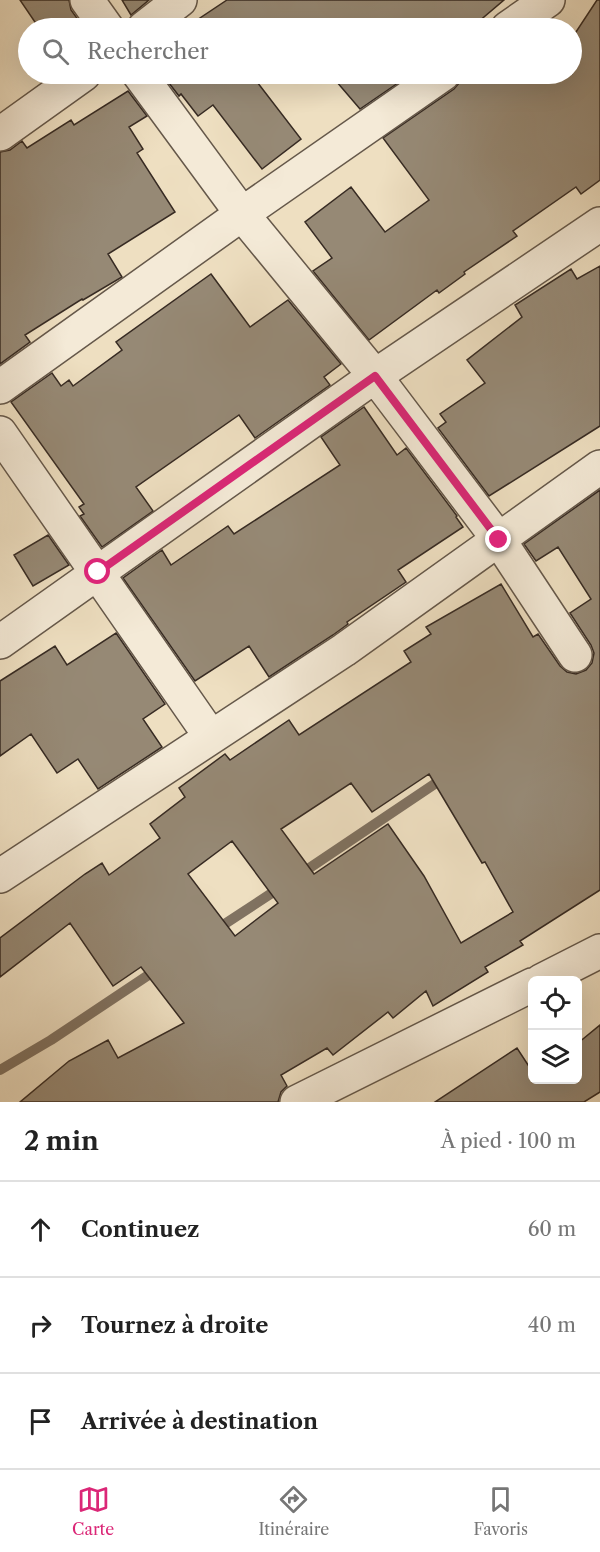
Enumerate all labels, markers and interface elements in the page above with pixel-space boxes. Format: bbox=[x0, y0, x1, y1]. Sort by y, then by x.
search box bbox=[18, 18, 582, 84]
icon: search bbox=[39, 35, 72, 68]
text: Rechercher bbox=[87, 38, 209, 65]
route end bbox=[485, 526, 511, 552]
route start bbox=[84, 558, 110, 584]
map controls bbox=[528, 976, 582, 1084]
button: locate bbox=[528, 976, 582, 1030]
button: layers bbox=[528, 1030, 582, 1084]
text: 2 min bbox=[24, 1125, 99, 1157]
text: À pied · 100 m bbox=[441, 1129, 576, 1153]
icon: ahead bbox=[24, 1213, 57, 1246]
text: Continuez bbox=[81, 1216, 200, 1243]
text: 60 m bbox=[528, 1217, 576, 1241]
icon: right bbox=[24, 1309, 57, 1342]
text: Tournez à droite bbox=[81, 1312, 268, 1339]
text: 40 m bbox=[528, 1313, 576, 1337]
icon: arrive bbox=[24, 1405, 57, 1438]
text: Arrivée à destination bbox=[81, 1408, 318, 1435]
tab: Carte bbox=[72, 1483, 114, 1539]
tab: Itinéraire bbox=[258, 1483, 329, 1539]
tab: Favoris bbox=[473, 1483, 528, 1539]

